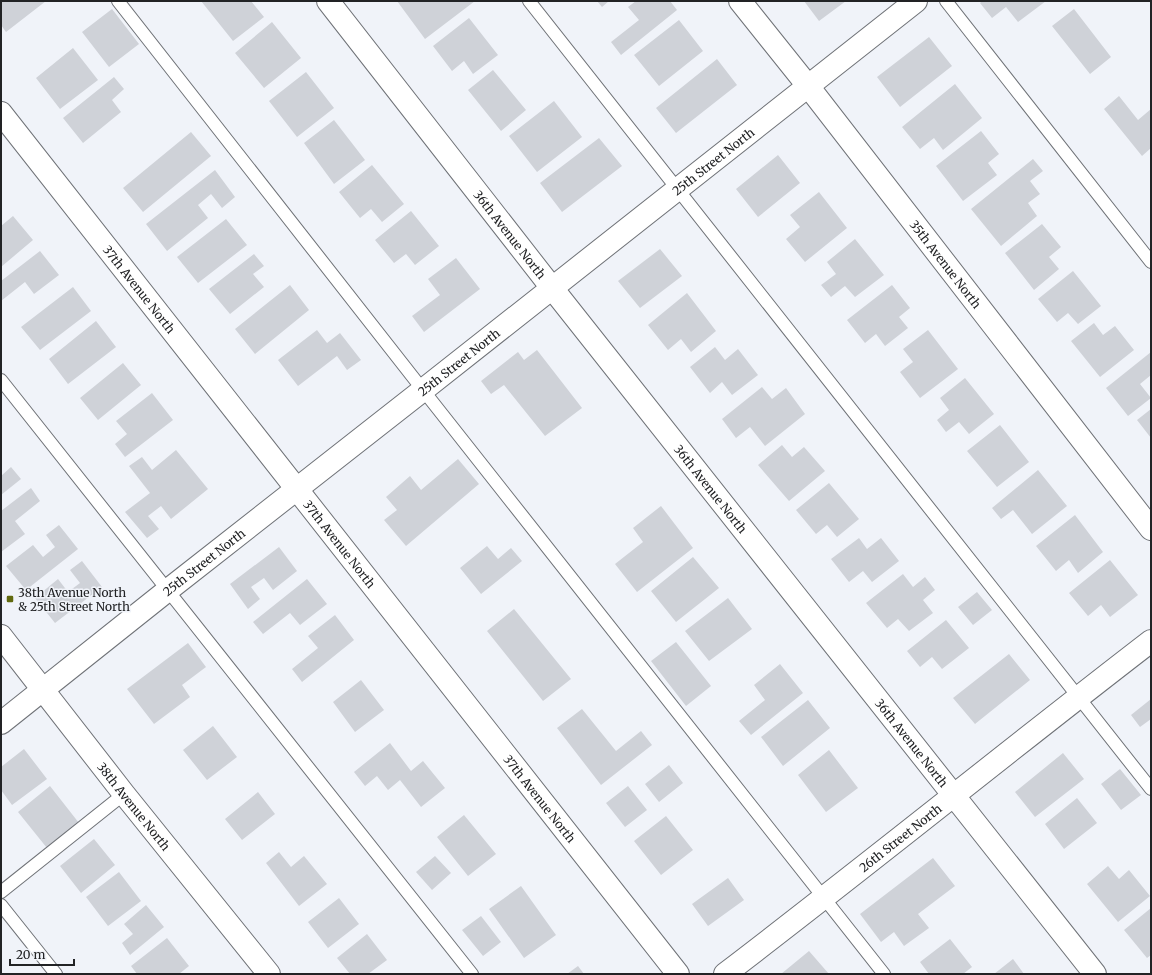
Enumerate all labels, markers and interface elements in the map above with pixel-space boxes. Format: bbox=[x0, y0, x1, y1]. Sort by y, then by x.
street label: 25th Street North bbox=[669, 124, 757, 198]
street label: 36th Avenue North bbox=[471, 187, 549, 282]
street label: 35th Avenue North bbox=[907, 217, 985, 311]
street label: 37th Avenue North bbox=[100, 242, 179, 336]
street label: 25th Street North bbox=[415, 325, 503, 399]
street label: 36th Avenue North bbox=[671, 442, 750, 536]
street label: 37th Avenue North bbox=[301, 497, 379, 591]
street label: 25th Street North bbox=[160, 525, 248, 599]
place label: 38th Avenue North & 25th Street North bbox=[18, 585, 130, 614]
marker: 38th Avenue North & 25th Street North bbox=[5, 594, 15, 604]
street label: 36th Avenue North bbox=[872, 696, 951, 790]
street label: 37th Avenue North bbox=[501, 752, 579, 845]
street label: 38th Avenue North bbox=[94, 759, 174, 853]
street label: 26th Street North bbox=[856, 801, 944, 875]
scale bar bbox=[10, 941, 74, 967]
text: 20 m bbox=[16, 947, 45, 962]

